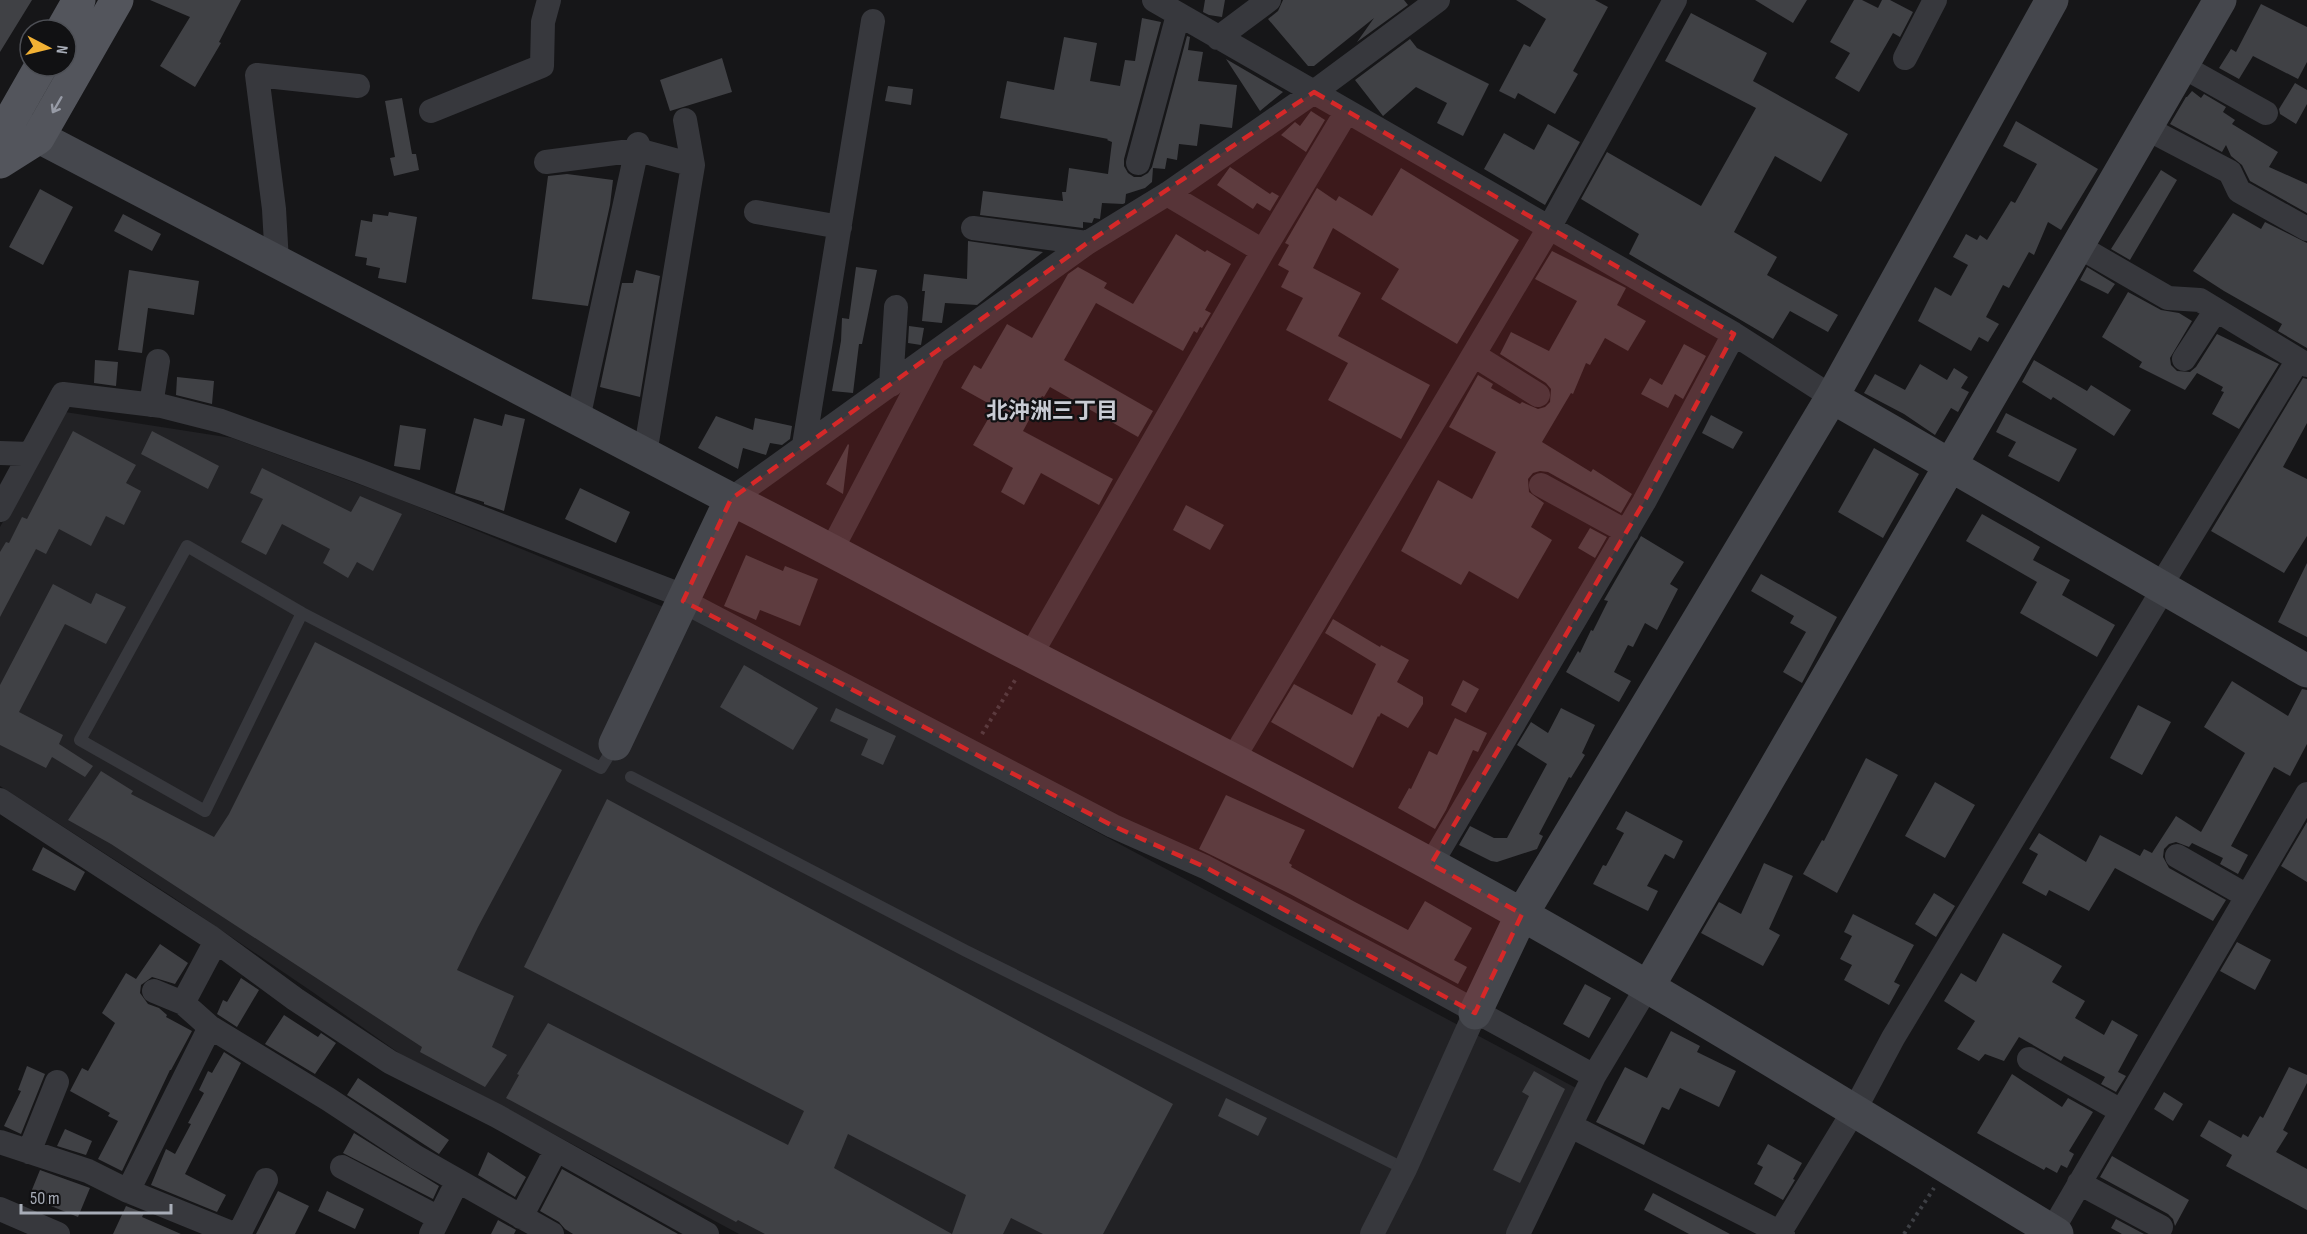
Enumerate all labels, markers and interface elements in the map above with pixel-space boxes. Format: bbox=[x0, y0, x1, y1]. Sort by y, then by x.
north arrow bbox=[18, 18, 78, 78]
text: N bbox=[51, 44, 71, 55]
one-way arrow bbox=[51, 96, 62, 114]
district label: 北沖洲三丁目 bbox=[986, 398, 1118, 425]
scale bar bbox=[21, 1177, 171, 1215]
text: 50 m bbox=[30, 1188, 60, 1209]

